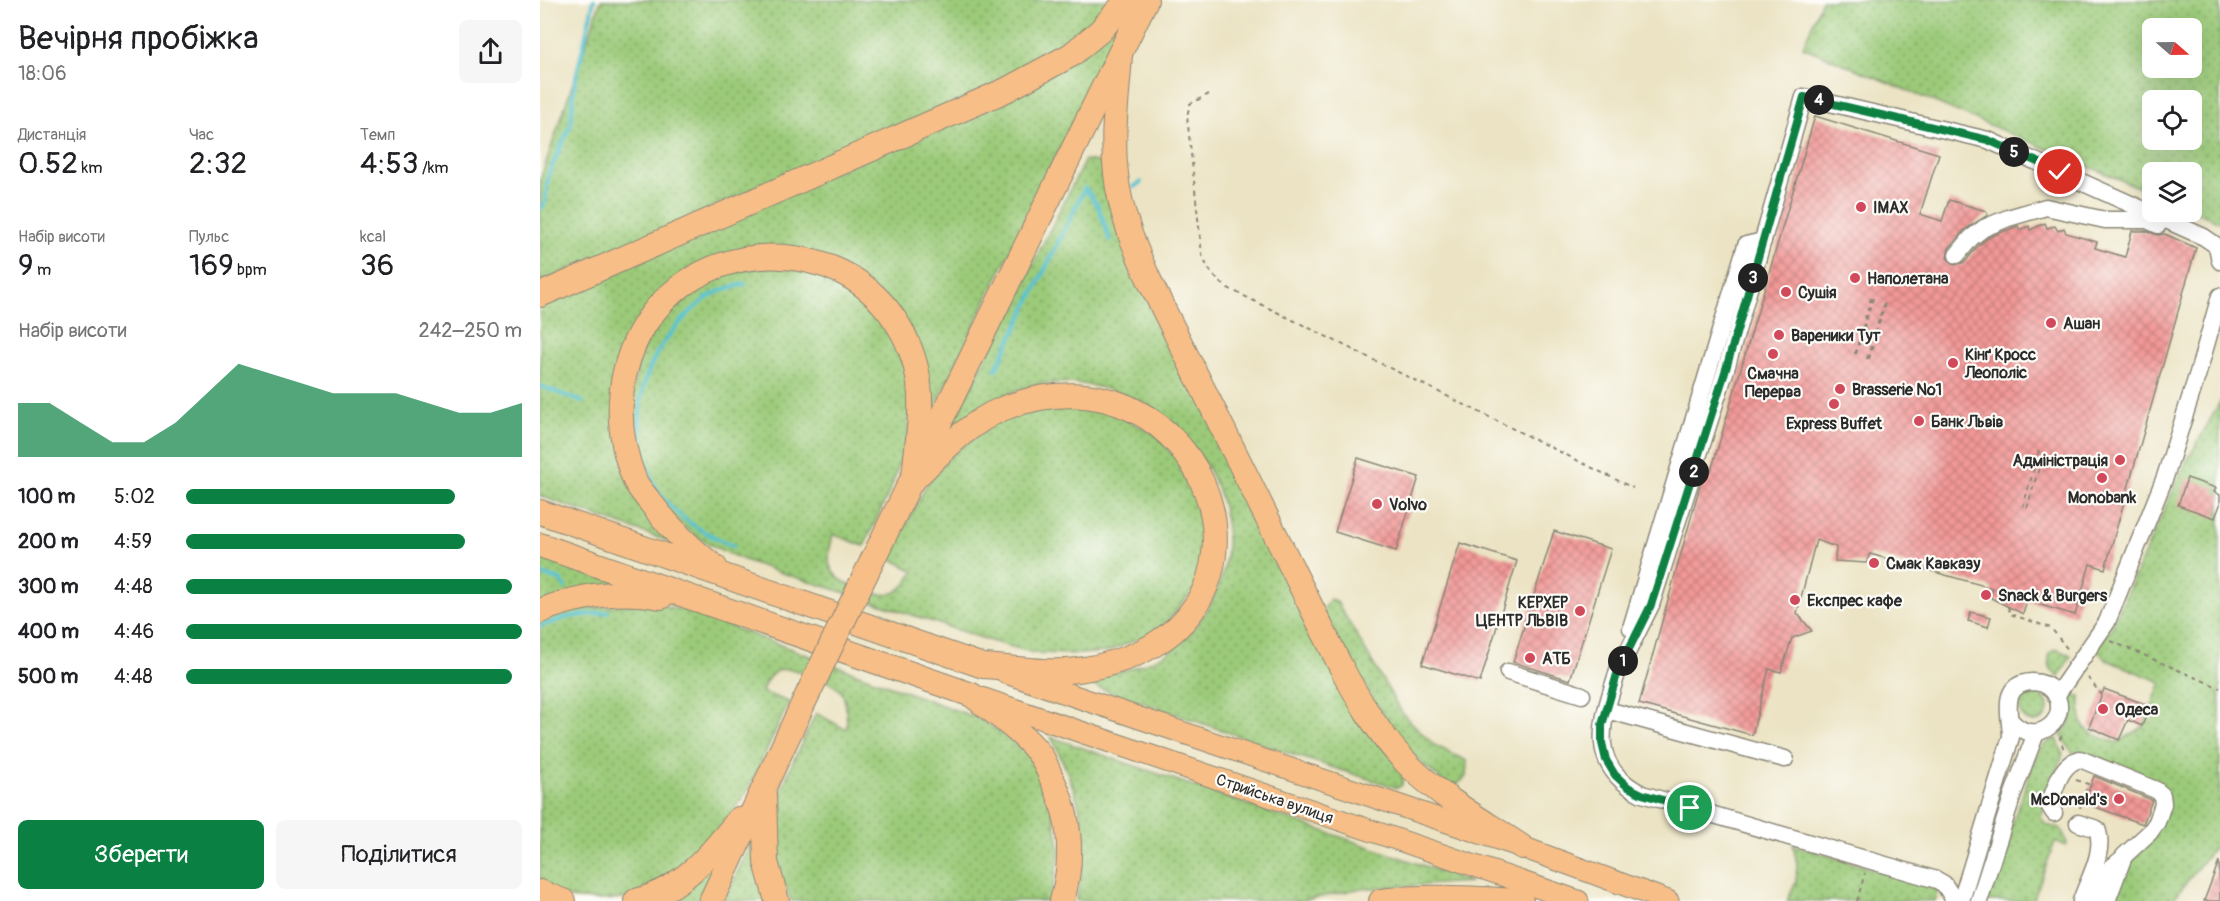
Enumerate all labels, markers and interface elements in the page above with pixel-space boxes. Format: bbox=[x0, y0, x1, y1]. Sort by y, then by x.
text: Вечірня пробіжка bbox=[18, 18, 259, 59]
north arrow bbox=[2142, 18, 2202, 78]
map controls bbox=[2142, 18, 2202, 222]
button: share bbox=[459, 20, 522, 83]
text: 18:06 bbox=[18, 61, 67, 86]
pin: 4 bbox=[1804, 85, 1834, 115]
text: 4 bbox=[1814, 90, 1824, 110]
button: locate bbox=[2142, 90, 2202, 150]
text: Дистанція bbox=[18, 125, 86, 145]
text: Час bbox=[189, 125, 214, 145]
text: Темп bbox=[360, 125, 395, 145]
pin: 5 bbox=[1999, 137, 2029, 167]
text: 5 bbox=[2010, 142, 2018, 162]
text: 0.52 bbox=[18, 145, 78, 182]
text: 2:32 bbox=[189, 145, 247, 182]
text: 4:53 bbox=[360, 145, 418, 182]
pin bbox=[2034, 146, 2085, 197]
icon: check bbox=[2043, 155, 2076, 188]
text: km bbox=[78, 158, 102, 178]
text: /km bbox=[418, 158, 449, 178]
button: layers bbox=[2142, 162, 2202, 222]
place label: IMAX bbox=[1873, 198, 1909, 218]
marker: IMAX bbox=[1854, 200, 1868, 214]
text: Набір висоти bbox=[18, 227, 105, 247]
text: Пульс bbox=[189, 227, 229, 247]
text: kcal bbox=[360, 227, 386, 247]
text: 9 bbox=[18, 247, 33, 284]
text: 169 bbox=[189, 247, 234, 284]
text: 36 bbox=[360, 247, 394, 284]
text: m bbox=[33, 260, 51, 280]
text: bpm bbox=[234, 260, 267, 280]
pin: 3 bbox=[1738, 263, 1768, 293]
text: 3 bbox=[1749, 268, 1757, 288]
place label: Наполетана bbox=[1867, 269, 1949, 289]
marker: Наполетана bbox=[1848, 271, 1862, 285]
place label: Сушія bbox=[1798, 283, 1837, 303]
marker: Сушія bbox=[1779, 285, 1793, 299]
place label: Ашан bbox=[2063, 314, 2100, 334]
marker: Ашан bbox=[2044, 316, 2058, 330]
text: Набір висоти bbox=[18, 318, 127, 343]
text: 242–250 m bbox=[418, 318, 522, 343]
place label: Вареники Тут bbox=[1791, 326, 1882, 346]
marker: Вареники Тут bbox=[1772, 328, 1786, 342]
place label: Кінґ Кросс Леополіс bbox=[1964, 345, 2036, 383]
marker: Смачна Перерва bbox=[1766, 347, 1780, 361]
marker: Кінґ Кросс Леополіс bbox=[1946, 356, 1960, 370]
place label: Смачна Перерва bbox=[1745, 364, 1801, 402]
place label: Brasserie №1 bbox=[1852, 380, 1942, 400]
marker: Brasserie №1 bbox=[1833, 382, 1847, 396]
marker: Express Buffet bbox=[1827, 397, 1841, 411]
place label: Банк Львів bbox=[1931, 412, 2003, 432]
place label: Express Buffet bbox=[1786, 414, 1883, 434]
marker: Банк Львів bbox=[1912, 414, 1926, 428]
place label: Адміністрація bbox=[2013, 451, 2108, 471]
marker: Адміністрація bbox=[2113, 453, 2127, 467]
pin: 2 bbox=[1679, 457, 1709, 487]
text: 2 bbox=[1690, 462, 1698, 482]
marker: Monobank bbox=[2095, 471, 2109, 485]
text: 100 m bbox=[18, 484, 75, 509]
text: 5:02 bbox=[114, 484, 155, 509]
place label: Monobank bbox=[2068, 488, 2137, 508]
place label: Volvo bbox=[1389, 495, 1427, 515]
marker: Volvo bbox=[1370, 497, 1384, 511]
text: 200 m bbox=[18, 529, 79, 554]
text: 4:59 bbox=[114, 529, 152, 554]
place label: Смак Кавказу bbox=[1886, 554, 1981, 574]
marker: Смак Кавказу bbox=[1867, 556, 1881, 570]
text: 300 m bbox=[18, 574, 79, 599]
text: 4:48 bbox=[114, 574, 153, 599]
place label: Snack & Burgers bbox=[1998, 586, 2108, 606]
marker: Snack & Burgers bbox=[1979, 588, 1993, 602]
place label: Експрес кафе bbox=[1807, 591, 1903, 611]
place label: КЕРХЕР ЦЕНТР ЛЬВІВ bbox=[1476, 593, 1569, 631]
marker: Експрес кафе bbox=[1788, 593, 1802, 607]
marker: КЕРХЕР ЦЕНТР ЛЬВІВ bbox=[1573, 604, 1587, 618]
text: 400 m bbox=[18, 619, 79, 644]
text: 4:46 bbox=[114, 619, 154, 644]
pin: 1 bbox=[1608, 646, 1638, 676]
place label: АТБ bbox=[1542, 649, 1571, 669]
marker: АТБ bbox=[1523, 651, 1537, 665]
text: 1 bbox=[1620, 651, 1626, 671]
text: 500 m bbox=[18, 664, 78, 689]
text: 4:48 bbox=[114, 664, 153, 689]
place label: Одеса bbox=[2115, 700, 2159, 720]
marker: Одеса bbox=[2096, 702, 2110, 716]
street label: Стрийська вулиця bbox=[1213, 770, 1336, 828]
pin bbox=[1664, 782, 1715, 833]
place label: McDonald's bbox=[2030, 790, 2108, 810]
icon: arrive bbox=[1673, 791, 1706, 824]
marker: McDonald's bbox=[2112, 792, 2126, 806]
button: Зберегти bbox=[18, 820, 264, 889]
button: Поділитися bbox=[276, 820, 522, 889]

